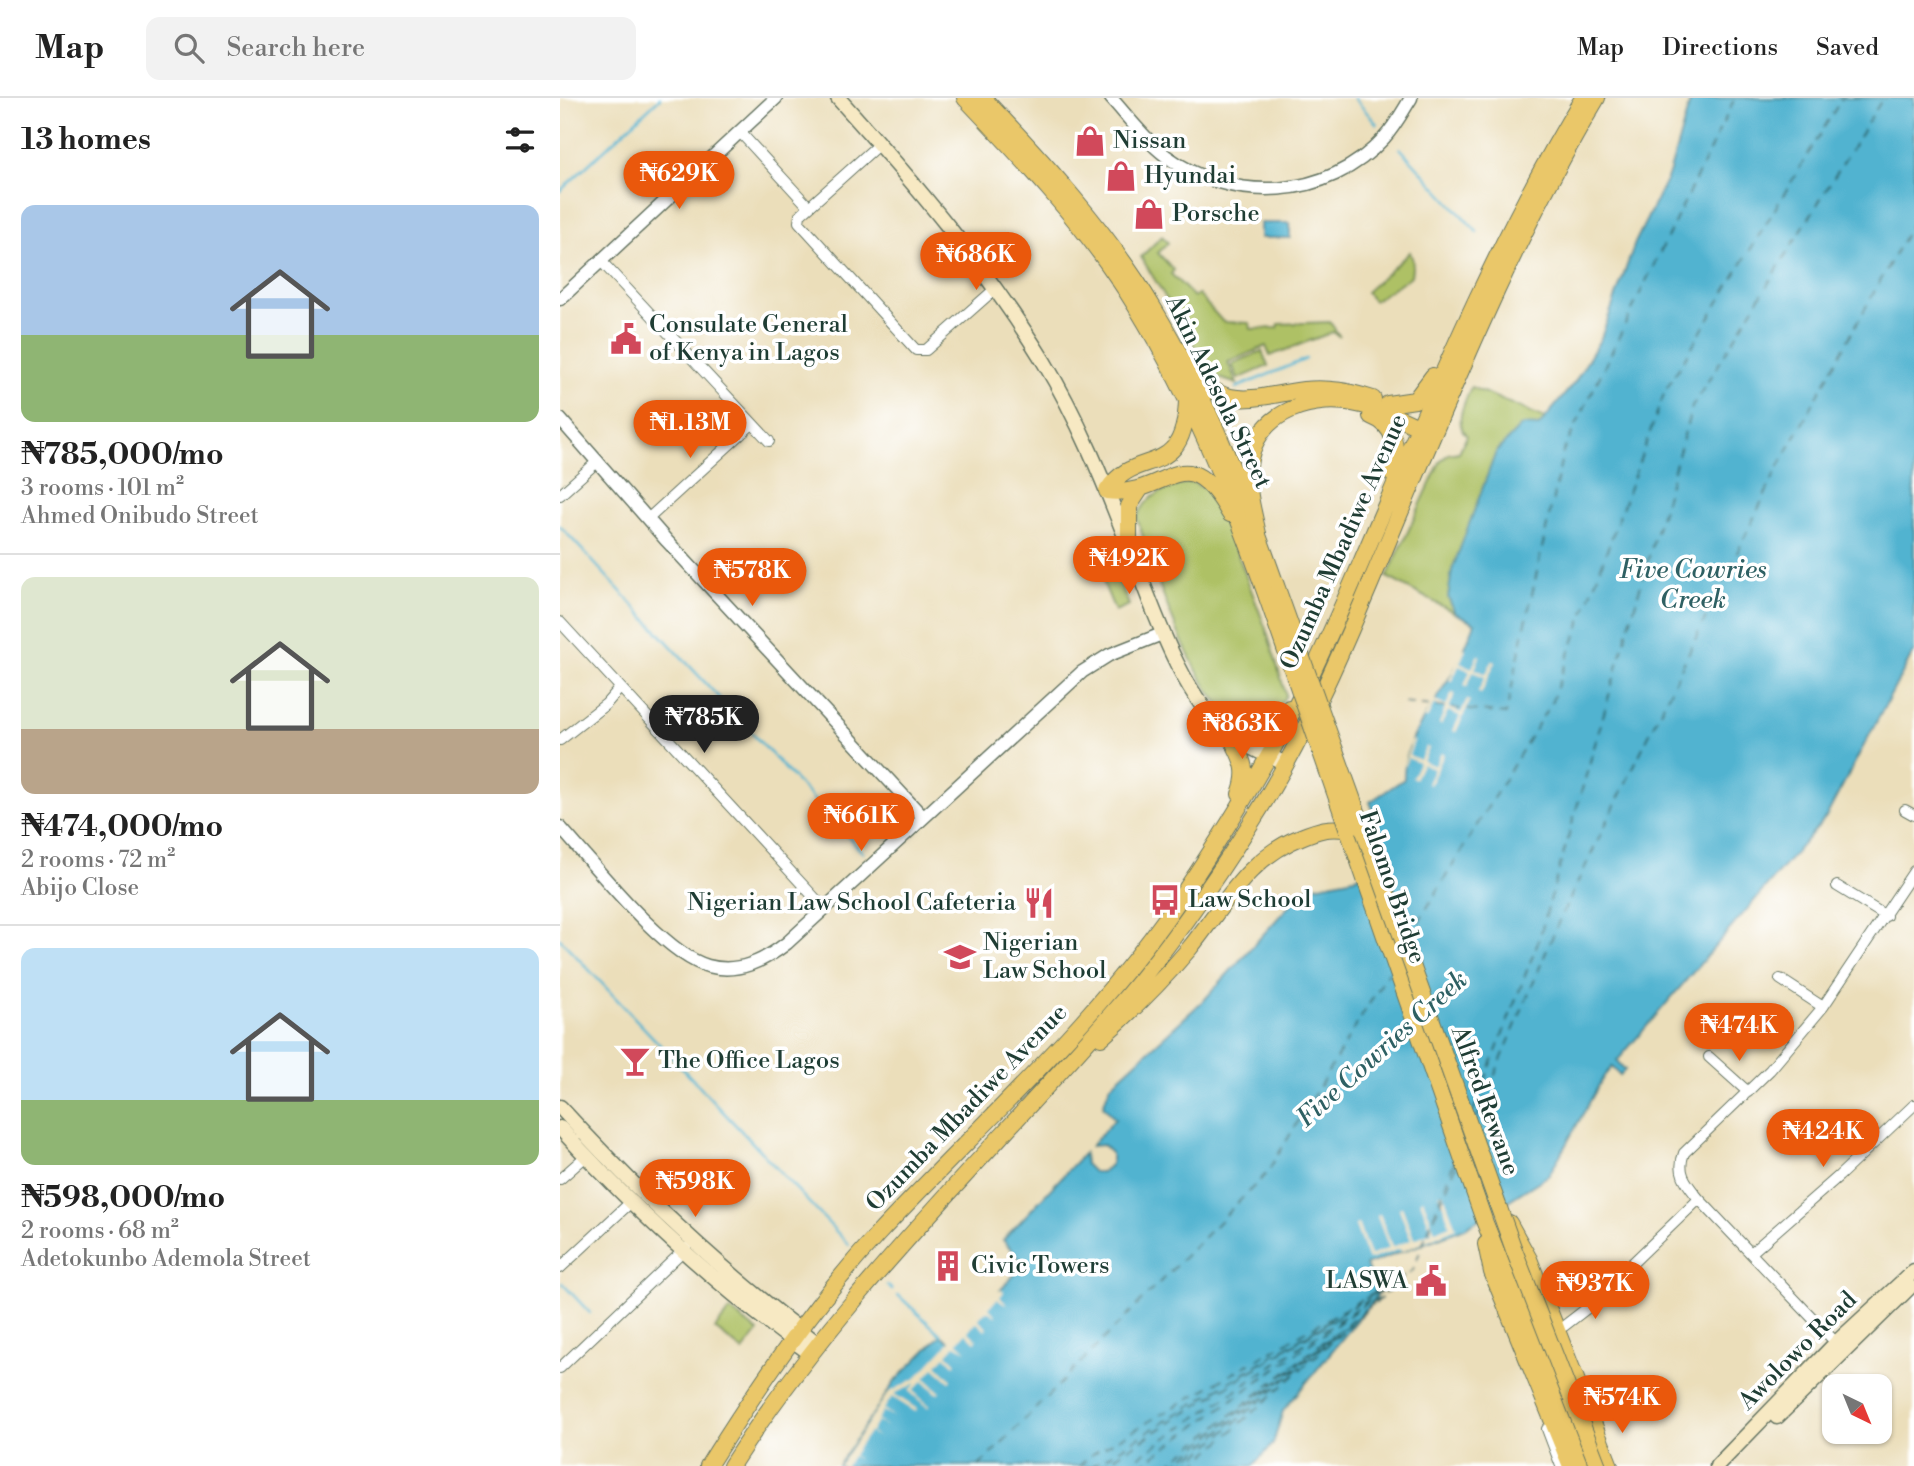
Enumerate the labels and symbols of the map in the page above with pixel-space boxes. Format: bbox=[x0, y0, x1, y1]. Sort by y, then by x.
shop icon: Nissan bbox=[1073, 124, 1107, 158]
place label: Nissan bbox=[1113, 126, 1186, 156]
pin: ₦629K bbox=[630, 152, 728, 211]
shop icon: Hyundai bbox=[1104, 159, 1138, 193]
place label: Hyundai bbox=[1144, 161, 1236, 191]
shop icon: Porsche bbox=[1132, 197, 1166, 231]
place label: Porsche bbox=[1172, 199, 1260, 229]
pin: ₦686K bbox=[927, 232, 1025, 292]
street label: Akin Adesola Street bbox=[1158, 290, 1278, 494]
place label: Consulate General of Kenya in Lagos bbox=[649, 310, 848, 368]
public building icon: Consulate General of Kenya in Lagos bbox=[609, 322, 643, 356]
pin: ₦1.13M bbox=[633, 400, 747, 460]
street label: Ozumba Mbadiwe Avenue bbox=[1274, 409, 1414, 675]
pin: ₦492K bbox=[1080, 536, 1178, 596]
pin: ₦578K bbox=[703, 548, 801, 608]
water label: Five Cowries Creek bbox=[1619, 554, 1767, 616]
pin: ₦785K bbox=[655, 696, 753, 755]
pin: ₦863K bbox=[1193, 702, 1291, 761]
pin: ₦661K bbox=[812, 794, 910, 853]
street label: Falomo Bridge bbox=[1352, 806, 1432, 968]
bus stop icon: Law School bbox=[1148, 883, 1182, 917]
place label: Law School bbox=[1188, 885, 1311, 915]
restaurant icon: Nigerian Law School Cafeteria bbox=[1022, 886, 1056, 920]
place label: Nigerian Law School Cafeteria bbox=[687, 888, 1017, 918]
place label: Nigerian Law School bbox=[983, 928, 1106, 986]
school or university icon: Nigerian Law School bbox=[943, 940, 977, 974]
water label: Five Cowries Creek bbox=[1290, 964, 1474, 1134]
street label: Ozumba Mbadiwe Avenue bbox=[860, 998, 1074, 1218]
pin: ₦474K bbox=[1690, 1004, 1788, 1063]
street label: Alfred Rewane bbox=[1444, 1021, 1526, 1180]
bar icon: The Office Lagos bbox=[618, 1044, 652, 1078]
place label: The Office Lagos bbox=[658, 1046, 840, 1076]
pin: ₦424K bbox=[1774, 1110, 1872, 1169]
pin: ₦598K bbox=[646, 1160, 744, 1219]
building icon: Civic Towers bbox=[931, 1249, 965, 1283]
place label: Civic Towers bbox=[971, 1251, 1110, 1281]
pin: ₦937K bbox=[1546, 1262, 1644, 1321]
public building icon: LASWA bbox=[1414, 1264, 1448, 1298]
place label: LASWA bbox=[1326, 1266, 1409, 1296]
street label: Awolowo Road bbox=[1732, 1285, 1864, 1417]
north arrow bbox=[1822, 1374, 1892, 1444]
pin: ₦574K bbox=[1573, 1376, 1671, 1435]

